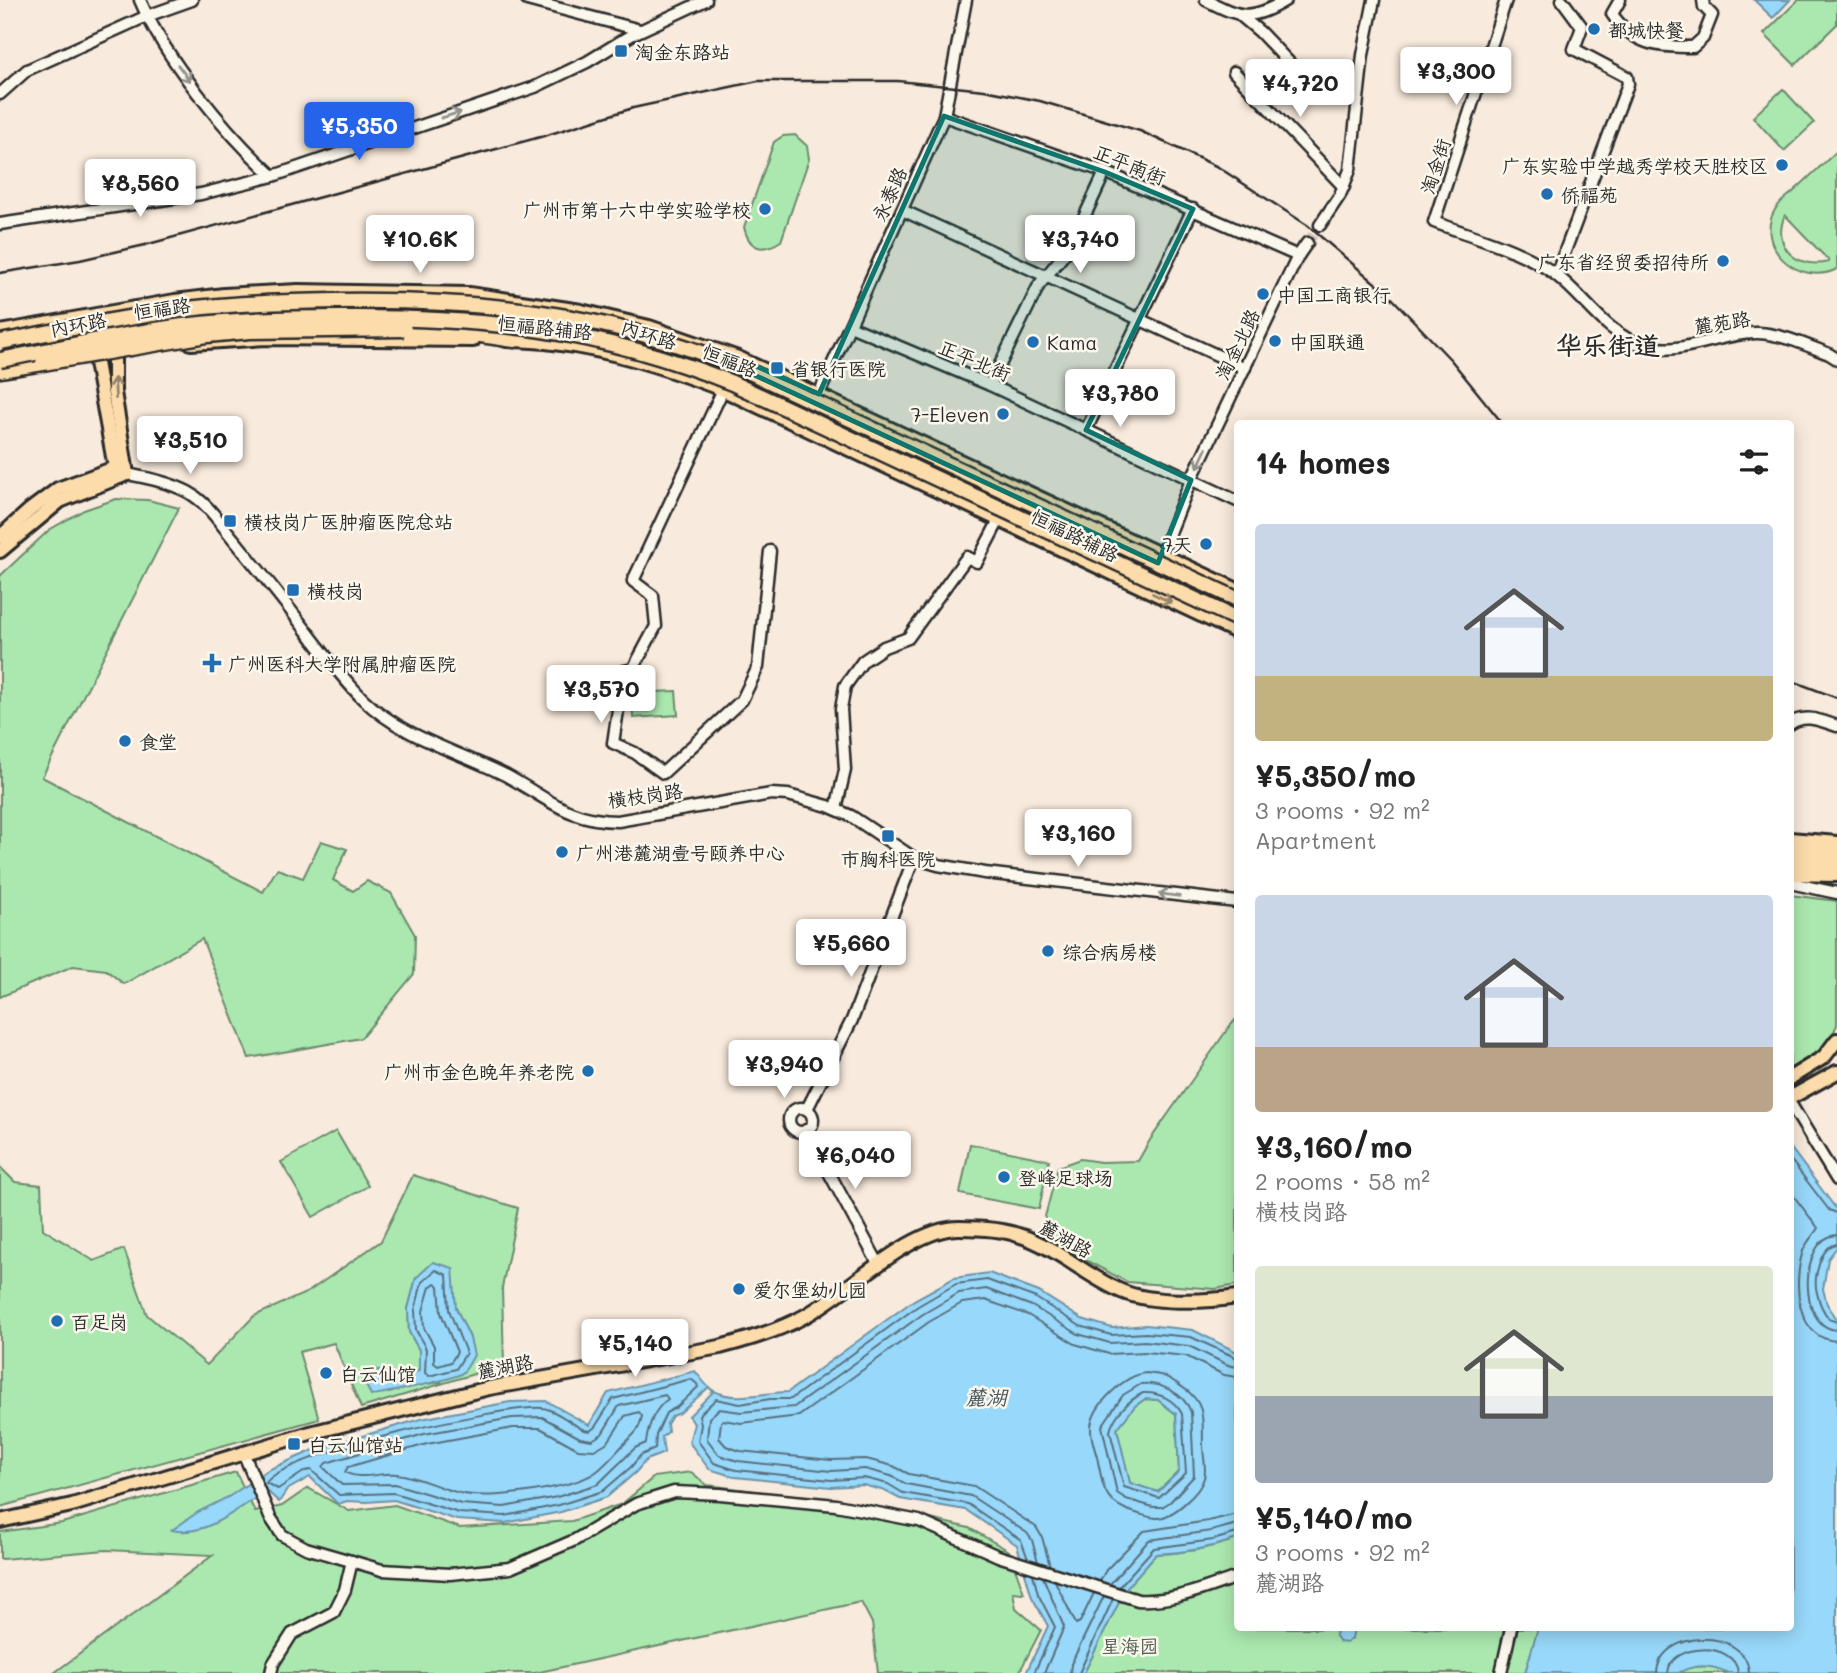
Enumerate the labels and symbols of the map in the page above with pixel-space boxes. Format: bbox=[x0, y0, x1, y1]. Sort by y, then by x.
place label: 都城快餐 bbox=[1608, 17, 1684, 42]
marker: 都城快餐 bbox=[1586, 21, 1602, 37]
place label: 淘金东路站 bbox=[635, 39, 730, 64]
marker: 淘金东路站 bbox=[613, 43, 629, 59]
pin: ¥3,300 bbox=[1399, 48, 1513, 107]
pin: ¥4,720 bbox=[1243, 60, 1357, 119]
one-way arrow bbox=[177, 63, 191, 82]
pin: ¥5,350 bbox=[302, 102, 416, 162]
one-way arrow bbox=[440, 108, 462, 121]
street label: 淘金街 bbox=[1414, 135, 1456, 197]
street label: 正平南街 bbox=[1090, 138, 1170, 190]
place label: 广东实验中学越秀学校天胜校区 bbox=[1502, 153, 1768, 178]
marker: 广东实验中学越秀学校天胜校区 bbox=[1774, 157, 1790, 173]
pin: ¥8,560 bbox=[83, 160, 197, 219]
street label: 永泰路 bbox=[866, 163, 912, 225]
place label: 侨福苑 bbox=[1561, 182, 1618, 207]
marker: 侨福苑 bbox=[1539, 186, 1555, 202]
place label: 广州市第十六中学实验学校 bbox=[523, 197, 751, 222]
marker: 广州市第十六中学实验学校 bbox=[757, 201, 773, 217]
pin: ¥10.6K bbox=[363, 216, 477, 275]
pin: ¥3,740 bbox=[1023, 216, 1137, 275]
place label: 广东省经贸委招待所 bbox=[1538, 249, 1709, 274]
marker: 广东省经贸委招待所 bbox=[1715, 253, 1731, 269]
place label: 中国工商银行 bbox=[1277, 282, 1391, 307]
marker: 中国工商银行 bbox=[1255, 286, 1271, 302]
street label: 恒福路 bbox=[132, 292, 192, 324]
street label: 淘金北路 bbox=[1209, 304, 1265, 384]
street label: 麓苑路 bbox=[1692, 305, 1752, 339]
street label: 内环路 bbox=[48, 306, 108, 342]
street label: 恒福路辅路 bbox=[496, 310, 594, 344]
street label: 内环路 bbox=[618, 314, 680, 354]
district label: 华乐街道 bbox=[1556, 328, 1660, 362]
place label: 中国联通 bbox=[1289, 329, 1365, 354]
place label: Kama bbox=[1047, 330, 1097, 355]
marker: 中国联通 bbox=[1267, 333, 1283, 349]
street label: 正平北街 bbox=[935, 334, 1015, 386]
marker: Kama bbox=[1025, 334, 1041, 350]
street label: 恒福路 bbox=[699, 338, 761, 382]
place label: 省银行医院 bbox=[791, 356, 886, 381]
marker: 省银行医院 bbox=[769, 360, 785, 376]
pin: ¥3,780 bbox=[1063, 370, 1177, 429]
one-way arrow bbox=[108, 377, 121, 400]
place label: 7-Eleven bbox=[911, 402, 989, 427]
marker: 7-Eleven bbox=[995, 406, 1011, 422]
pin: ¥3,510 bbox=[133, 416, 247, 476]
one-way arrow bbox=[1195, 447, 1208, 468]
street label: 恒福路辅路 bbox=[1027, 503, 1123, 567]
place label: 横枝岗广医肿瘤医院总站 bbox=[244, 509, 453, 534]
marker: 横枝岗广医肿瘤医院总站 bbox=[222, 513, 238, 529]
place label: 7天 bbox=[1162, 532, 1192, 557]
marker: 7天 bbox=[1198, 536, 1214, 552]
place label: 横枝岗 bbox=[307, 578, 364, 603]
marker: 横枝岗 bbox=[285, 582, 301, 598]
one-way arrow bbox=[1151, 591, 1172, 605]
place label: 广州医科大学附属肿瘤医院 bbox=[228, 651, 456, 676]
marker: 广州医科大学附属肿瘤医院 bbox=[202, 653, 222, 673]
pin: ¥3,570 bbox=[544, 666, 658, 725]
place label: 食堂 bbox=[139, 729, 177, 754]
marker: 食堂 bbox=[117, 733, 133, 749]
street label: 横枝岗路 bbox=[606, 777, 684, 813]
pin: ¥3,160 bbox=[1021, 810, 1135, 869]
marker: 市胸科医院 bbox=[880, 828, 896, 844]
place label: 广州港麓湖壹号颐养中心 bbox=[576, 840, 785, 865]
marker: 广州港麓湖壹号颐养中心 bbox=[554, 844, 570, 860]
place label: 市胸科医院 bbox=[840, 846, 936, 871]
one-way arrow bbox=[1159, 888, 1181, 901]
pin: ¥5,660 bbox=[794, 920, 908, 979]
place label: 综合病房楼 bbox=[1062, 939, 1157, 964]
marker: 综合病房楼 bbox=[1040, 943, 1056, 959]
pin: ¥3,940 bbox=[727, 1040, 841, 1100]
place label: 广州市金色晚年养老院 bbox=[384, 1059, 574, 1084]
marker: 广州市金色晚年养老院 bbox=[580, 1063, 596, 1079]
pin: ¥6,040 bbox=[798, 1132, 912, 1191]
place label: 登峰足球场 bbox=[1018, 1165, 1113, 1190]
marker: 登峰足球场 bbox=[996, 1169, 1012, 1185]
street label: 麓湖路 bbox=[1035, 1213, 1097, 1263]
place label: 爱尔堡幼儿园 bbox=[753, 1277, 867, 1302]
marker: 爱尔堡幼儿园 bbox=[731, 1281, 747, 1297]
place label: 百足岗 bbox=[71, 1309, 128, 1334]
marker: 百足岗 bbox=[49, 1313, 65, 1329]
pin: ¥5,140 bbox=[578, 1320, 692, 1379]
street label: 麓湖路 bbox=[475, 1348, 535, 1384]
place label: 白云仙馆 bbox=[340, 1361, 416, 1386]
marker: 白云仙馆 bbox=[318, 1365, 334, 1381]
water label: 麓湖 bbox=[965, 1383, 1009, 1410]
place label: 白云仙馆站 bbox=[308, 1432, 403, 1457]
marker: 白云仙馆站 bbox=[286, 1436, 302, 1452]
park label: 星海园 bbox=[1101, 1633, 1159, 1658]

